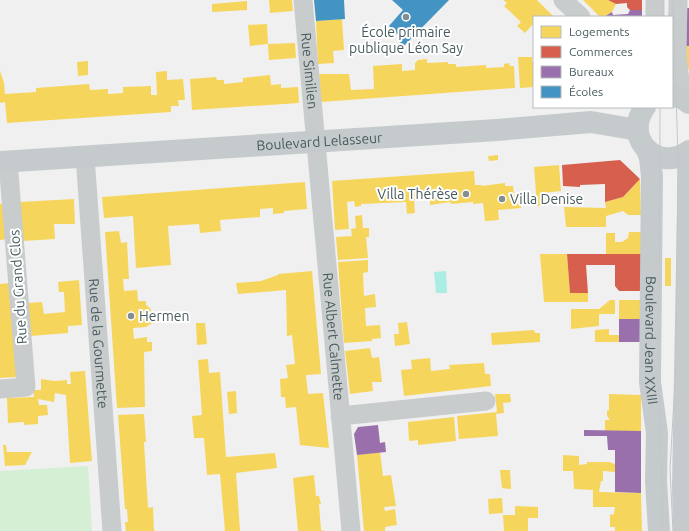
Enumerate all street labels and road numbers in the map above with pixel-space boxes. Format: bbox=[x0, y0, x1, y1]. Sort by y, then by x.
street label: Rue Similien bbox=[298, 32, 321, 110]
street label: Boulevard Lelasseur bbox=[256, 129, 384, 153]
street label: Rue du Grand Clos bbox=[6, 229, 30, 345]
street label: Rue Albert Calmette bbox=[320, 272, 347, 401]
street label: Boulevard Jean XXIII bbox=[642, 276, 661, 406]
street label: Rue de la Gourmette bbox=[86, 278, 111, 409]

